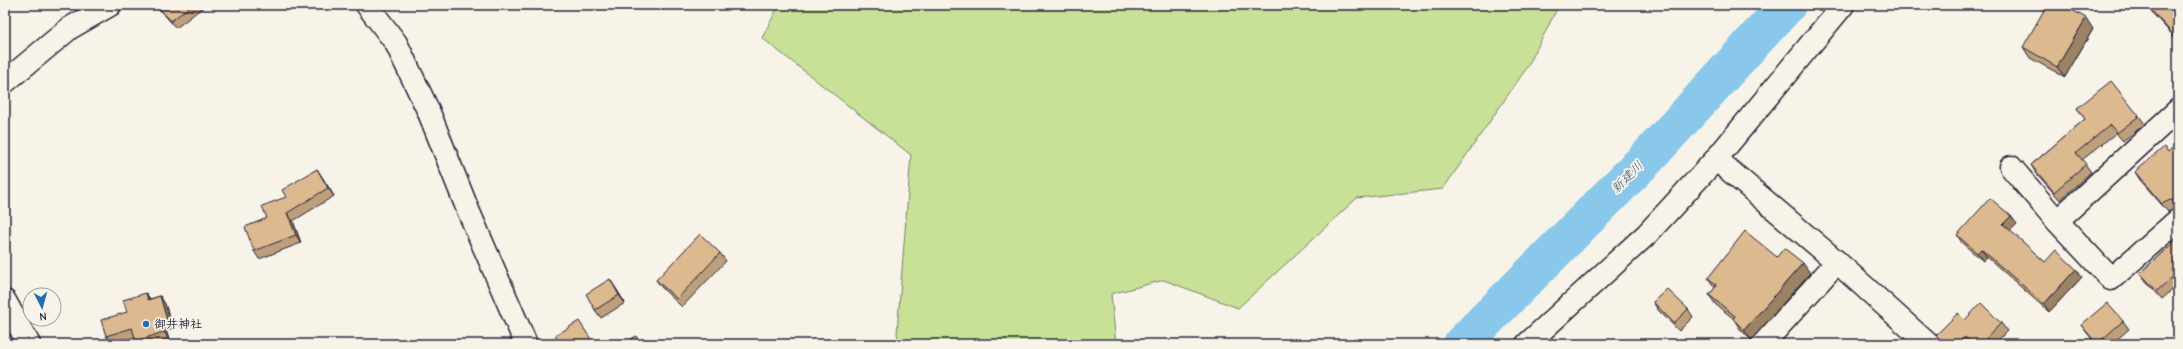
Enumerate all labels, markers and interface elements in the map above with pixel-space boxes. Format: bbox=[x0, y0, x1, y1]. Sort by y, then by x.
water label: 新建川 bbox=[1608, 158, 1646, 196]
north arrow bbox=[22, 287, 62, 327]
text: N bbox=[39, 310, 47, 323]
place label: 御井神社 bbox=[154, 317, 202, 331]
marker: 御井神社 bbox=[141, 319, 151, 329]

